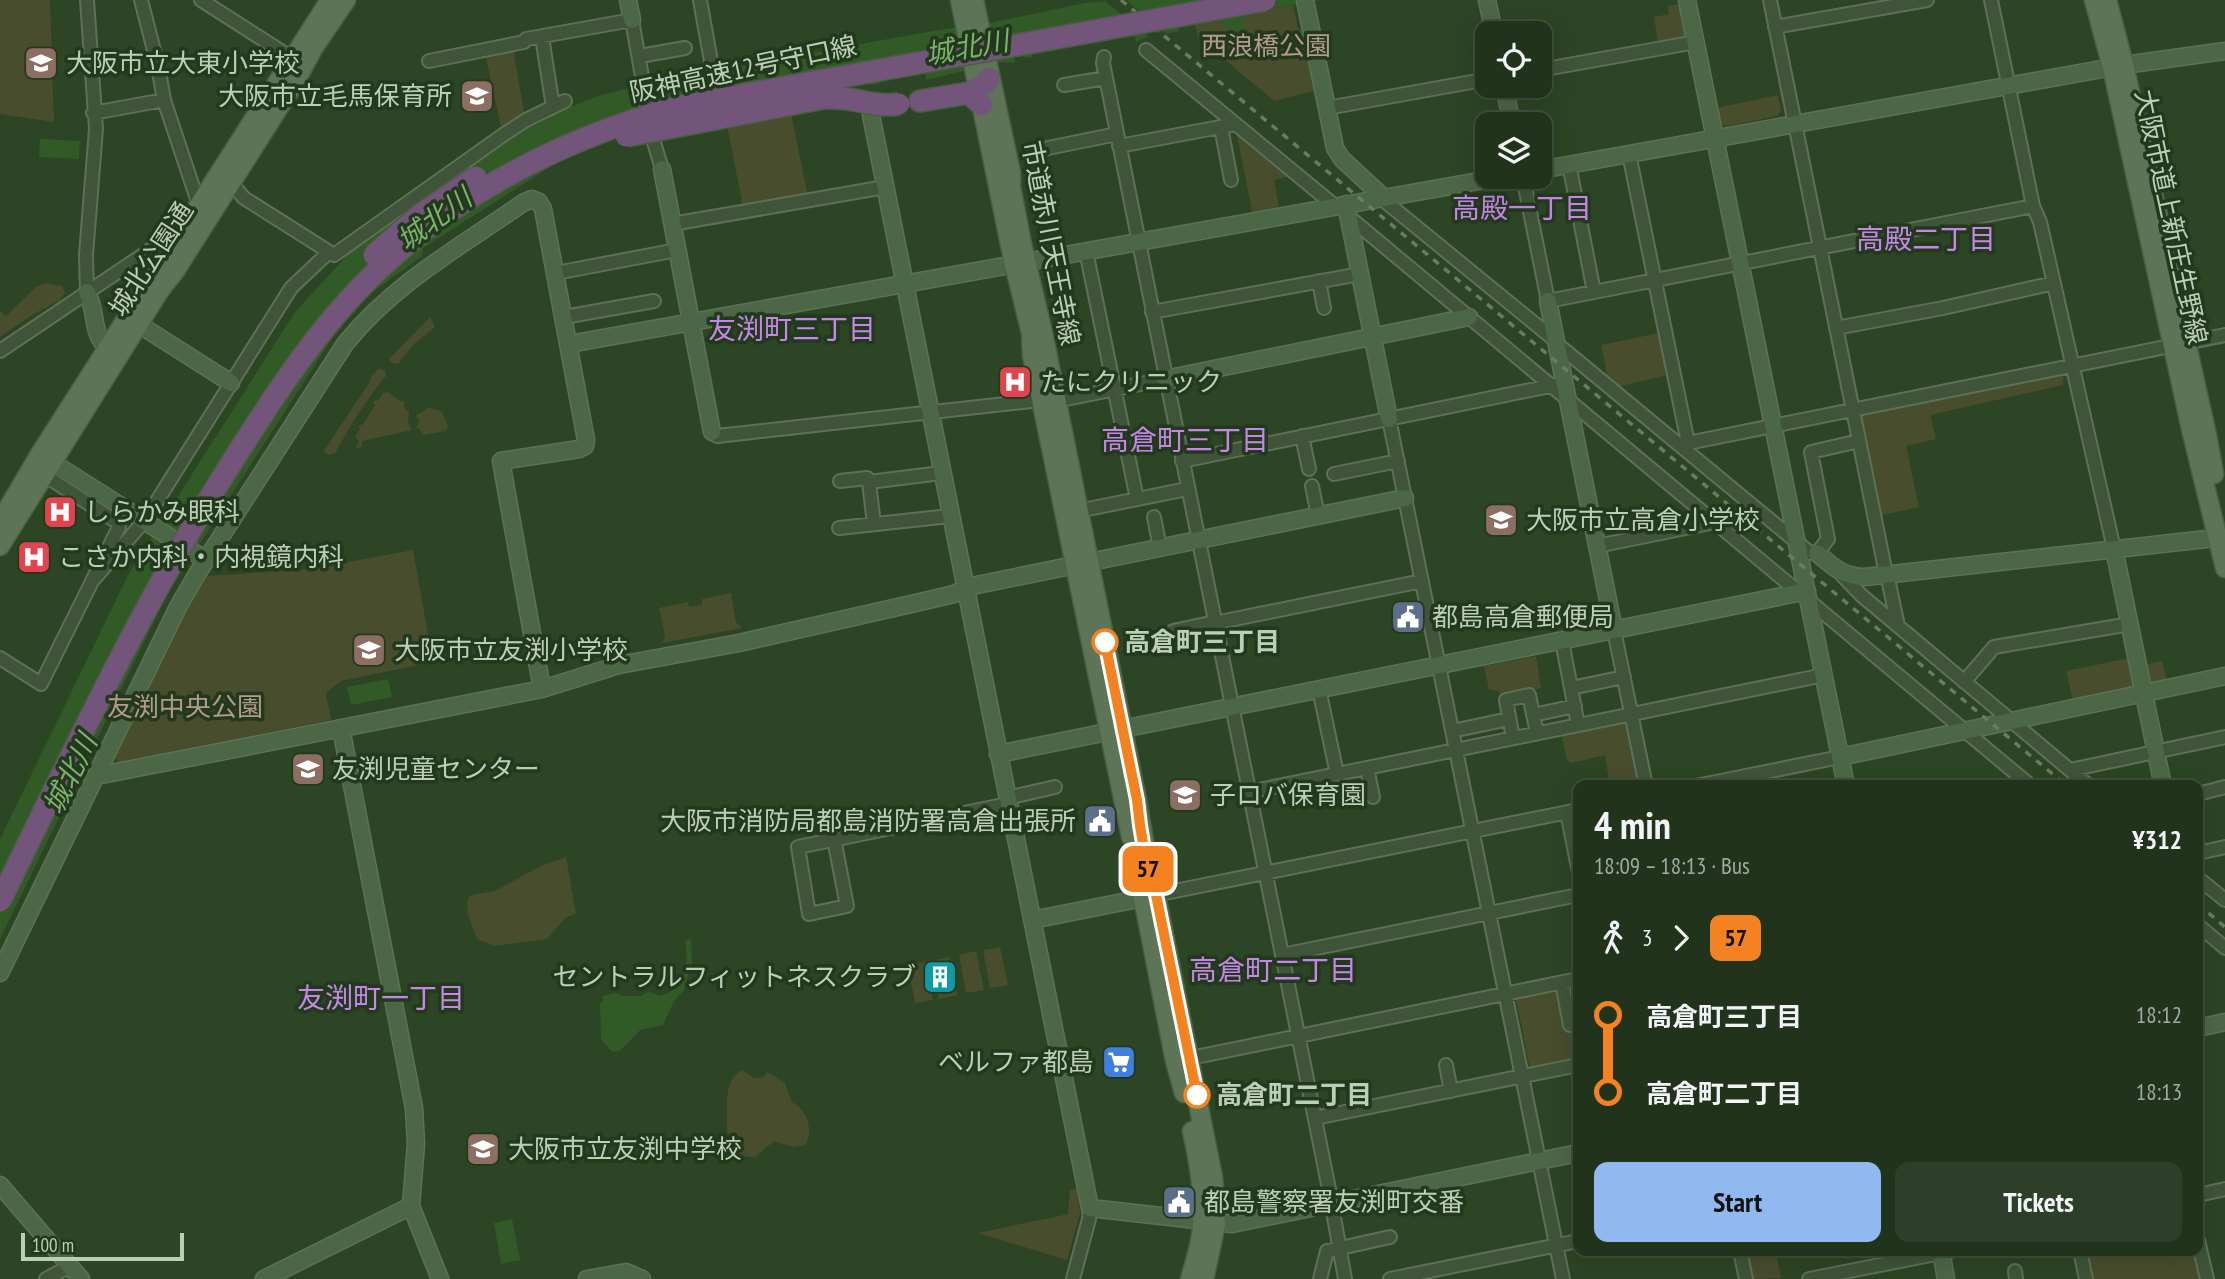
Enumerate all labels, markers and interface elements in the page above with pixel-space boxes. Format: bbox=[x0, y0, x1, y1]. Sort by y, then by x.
water label: 城北川 bbox=[922, 20, 1014, 72]
map controls bbox=[1475, 21, 1552, 189]
button: locate bbox=[1475, 21, 1552, 98]
street label: 阪神高速12号守口線 bbox=[626, 28, 860, 109]
park label: 西浪橋公園 bbox=[1201, 29, 1331, 62]
school or university icon: 大阪市立大東小学校 bbox=[22, 44, 60, 82]
place label: 大阪市立大東小学校 bbox=[66, 46, 300, 79]
school or university icon: 大阪市立毛馬保育所 bbox=[458, 77, 496, 115]
place label: 大阪市立毛馬保育所 bbox=[218, 79, 452, 112]
street label: 大阪市道上新庄生野線 bbox=[2128, 86, 2215, 347]
button: layers bbox=[1475, 112, 1552, 189]
street label: 市道赤川天王寺線 bbox=[1015, 138, 1088, 348]
water label: 城北川 bbox=[389, 177, 481, 258]
district label: 高殿一丁目 bbox=[1452, 189, 1592, 226]
street label: 城北公園通 bbox=[101, 195, 200, 322]
district label: 高殿二丁目 bbox=[1856, 220, 1996, 257]
district label: 友渕町三丁目 bbox=[708, 310, 876, 347]
hospital icon: たにクリニック bbox=[996, 363, 1034, 401]
place label: たにクリニック bbox=[1040, 365, 1222, 398]
district label: 高倉町三丁目 bbox=[1101, 421, 1269, 458]
hospital icon: しらかみ眼科 bbox=[41, 493, 79, 531]
place label: しらかみ眼科 bbox=[84, 495, 240, 528]
school or university icon: 大阪市立高倉小学校 bbox=[1482, 501, 1520, 539]
place label: 大阪市立高倉小学校 bbox=[1526, 503, 1760, 536]
hospital icon: こさか内科・内視鏡内科 bbox=[15, 538, 53, 576]
place label: こさか内科・内視鏡内科 bbox=[58, 540, 344, 573]
public building icon: 都島高倉郵便局 bbox=[1389, 598, 1427, 636]
place label: 都島高倉郵便局 bbox=[1432, 600, 1614, 633]
place label: 高倉町三丁目 bbox=[1124, 625, 1280, 658]
marker: 高倉町三丁目 bbox=[1092, 629, 1118, 655]
school or university icon: 大阪市立友渕小学校 bbox=[350, 631, 388, 669]
place label: 大阪市立友渕小学校 bbox=[394, 633, 628, 666]
park label: 友渕中央公園 bbox=[107, 690, 263, 723]
water label: 城北川 bbox=[35, 725, 106, 820]
school or university icon: 友渕児童センター bbox=[289, 750, 327, 788]
place label: 友渕児童センター bbox=[332, 752, 540, 785]
school or university icon: 子ロバ保育園 bbox=[1166, 776, 1204, 814]
place label: 子ロバ保育園 bbox=[1210, 778, 1366, 811]
text: 4 min bbox=[1594, 800, 1671, 849]
public building icon: 大阪市消防局都島消防署高倉出張所 bbox=[1081, 802, 1119, 840]
place label: 大阪市消防局都島消防署高倉出張所 bbox=[660, 804, 1076, 837]
text: ¥312 bbox=[2132, 823, 2182, 856]
line badge: 57 bbox=[1116, 846, 1180, 892]
text: 18:09 – 18:13 · Bus bbox=[1594, 851, 1750, 880]
text: 57 bbox=[1137, 853, 1159, 884]
icon: walk bbox=[1594, 919, 1632, 957]
icon: forward bbox=[1662, 919, 1700, 957]
text: 57 bbox=[1724, 922, 1747, 953]
text: 3 bbox=[1642, 923, 1652, 952]
district label: 高倉町二丁目 bbox=[1189, 951, 1357, 988]
building icon: セントラルフィットネスクラブ bbox=[921, 958, 959, 996]
place label: セントラルフィットネスクラブ bbox=[553, 960, 916, 993]
district label: 友渕町一丁目 bbox=[297, 979, 465, 1016]
text: 高倉町三丁目 bbox=[1646, 1000, 1802, 1033]
text: 18:12 bbox=[2136, 1000, 2182, 1029]
supermarket icon: ベルファ都島 bbox=[1100, 1043, 1138, 1081]
place label: ベルファ都島 bbox=[938, 1045, 1094, 1078]
text: 高倉町二丁目 bbox=[1646, 1077, 1802, 1110]
text: 18:13 bbox=[2136, 1077, 2182, 1106]
place label: 高倉町二丁目 bbox=[1216, 1078, 1372, 1111]
marker: 高倉町二丁目 bbox=[1184, 1082, 1210, 1108]
school or university icon: 大阪市立友渕中学校 bbox=[464, 1130, 502, 1168]
place label: 大阪市立友渕中学校 bbox=[508, 1132, 742, 1165]
button: Start bbox=[1594, 1162, 1881, 1242]
button: Tickets bbox=[1895, 1162, 2182, 1242]
public building icon: 都島警察署友渕町交番 bbox=[1160, 1183, 1198, 1221]
place label: 都島警察署友渕町交番 bbox=[1204, 1185, 1464, 1218]
scale bar bbox=[21, 1230, 184, 1262]
text: 100 m bbox=[32, 1233, 74, 1257]

